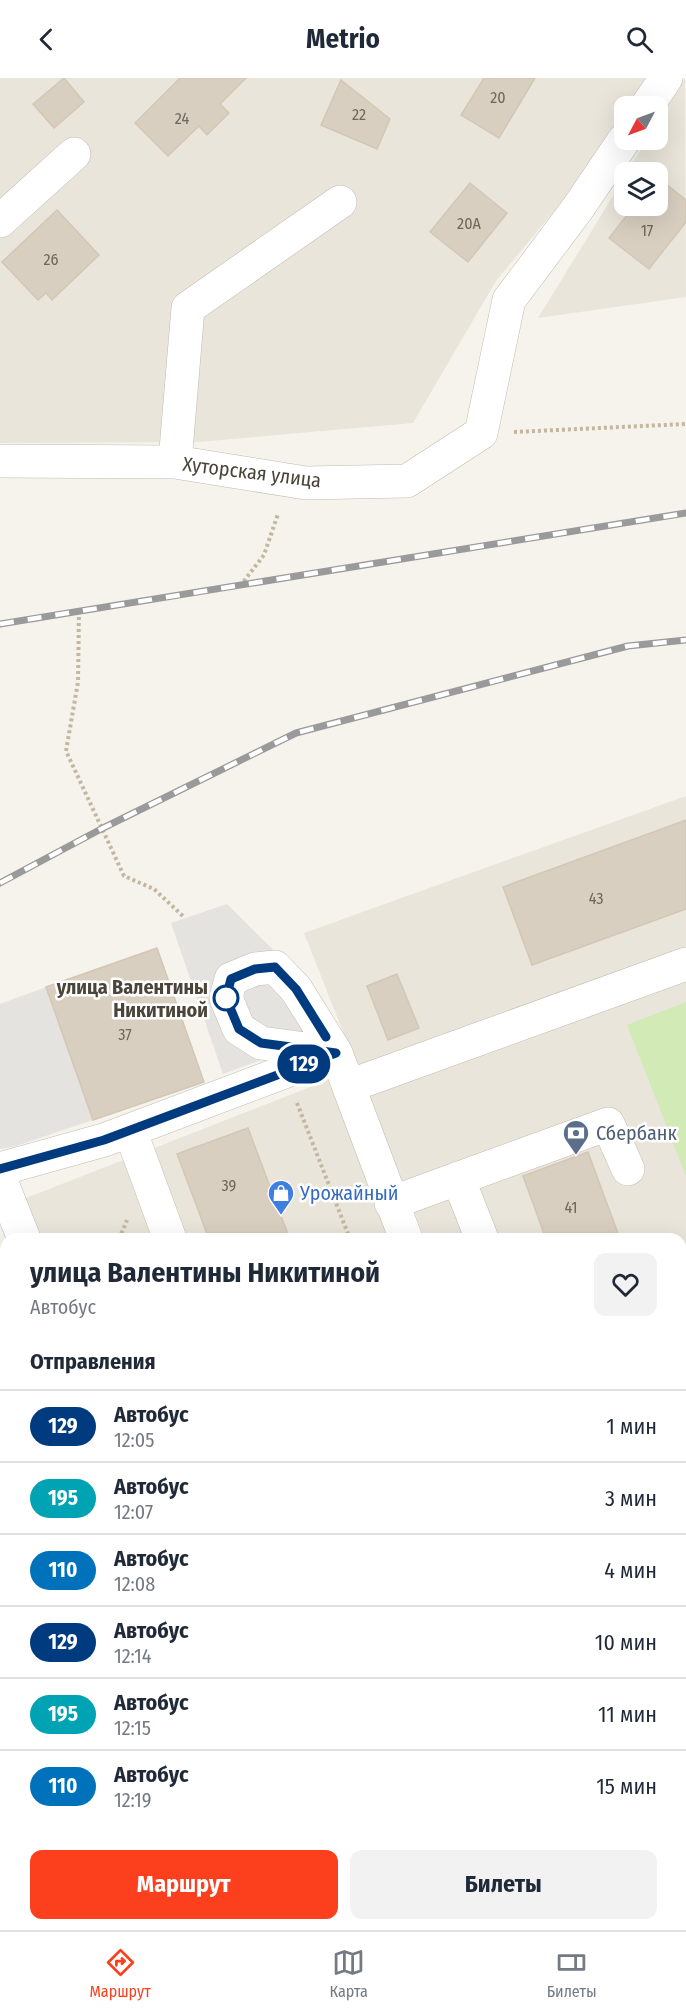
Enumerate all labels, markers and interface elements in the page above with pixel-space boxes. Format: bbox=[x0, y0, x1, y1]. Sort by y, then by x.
icon: back bbox=[30, 23, 63, 56]
text: Metrio bbox=[306, 23, 380, 55]
icon: search bbox=[623, 23, 656, 56]
house number: 20 bbox=[490, 88, 506, 107]
north arrow bbox=[614, 96, 668, 150]
map controls bbox=[614, 96, 668, 216]
house number: 22 bbox=[352, 105, 366, 124]
house number: 24 bbox=[175, 109, 189, 128]
button: layers bbox=[614, 162, 668, 216]
house number: 20А bbox=[457, 214, 481, 233]
house number: 17 bbox=[641, 221, 654, 240]
house number: 26 bbox=[44, 250, 59, 269]
street label: Хуторская улица bbox=[181, 452, 323, 492]
house number: 43 bbox=[589, 889, 603, 908]
place label: улица Валентины Никитиной bbox=[56, 975, 208, 1022]
marker: улица Валентины Никитиной bbox=[213, 985, 239, 1011]
house number: 37 bbox=[118, 1025, 132, 1044]
line badge: 129 bbox=[270, 1044, 338, 1084]
text: 129 bbox=[289, 1051, 319, 1077]
bank icon: Сбербанк bbox=[561, 1118, 591, 1156]
place label: Сбербанк bbox=[596, 1121, 677, 1145]
house number: 39 bbox=[222, 1176, 237, 1195]
shop icon: Урожайный bbox=[266, 1178, 296, 1216]
place label: Урожайный bbox=[299, 1181, 398, 1205]
house number: 41 bbox=[564, 1198, 578, 1217]
button: heart bbox=[594, 1253, 657, 1316]
text: улица Валентины Никитиной bbox=[30, 1256, 380, 1289]
text: Автобус bbox=[30, 1295, 96, 1319]
text: Отправления bbox=[30, 1348, 156, 1375]
text: Автобус bbox=[114, 1401, 189, 1428]
text: 129 bbox=[48, 1413, 78, 1439]
text: 1 мин bbox=[606, 1413, 657, 1440]
text: 12:05 bbox=[114, 1428, 154, 1452]
text: Автобус bbox=[114, 1473, 189, 1500]
text: 195 bbox=[48, 1485, 78, 1511]
text: 3 мин bbox=[605, 1485, 657, 1512]
text: 12:07 bbox=[114, 1500, 153, 1524]
text: Автобус bbox=[114, 1545, 189, 1572]
text: 110 bbox=[49, 1557, 77, 1583]
text: 4 мин bbox=[604, 1557, 657, 1584]
text: 12:08 bbox=[114, 1572, 155, 1596]
text: Автобус bbox=[114, 1617, 189, 1644]
text: 129 bbox=[48, 1629, 78, 1655]
text: 10 мин bbox=[595, 1629, 657, 1656]
text: 12:14 bbox=[114, 1644, 152, 1668]
text: Автобус bbox=[114, 1689, 189, 1716]
text: 195 bbox=[48, 1701, 78, 1727]
text: 11 мин bbox=[598, 1701, 657, 1728]
text: 12:15 bbox=[114, 1716, 151, 1740]
text: Автобус bbox=[114, 1761, 189, 1788]
text: 110 bbox=[49, 1773, 77, 1799]
text: 15 мин bbox=[596, 1773, 657, 1800]
text: 12:19 bbox=[114, 1788, 152, 1812]
button: Маршрут bbox=[30, 1850, 338, 1919]
button: Билеты bbox=[350, 1850, 657, 1919]
tab: Маршрут bbox=[89, 1946, 151, 2001]
tab: Карта bbox=[330, 1946, 368, 2001]
tab: Билеты bbox=[547, 1946, 597, 2001]

